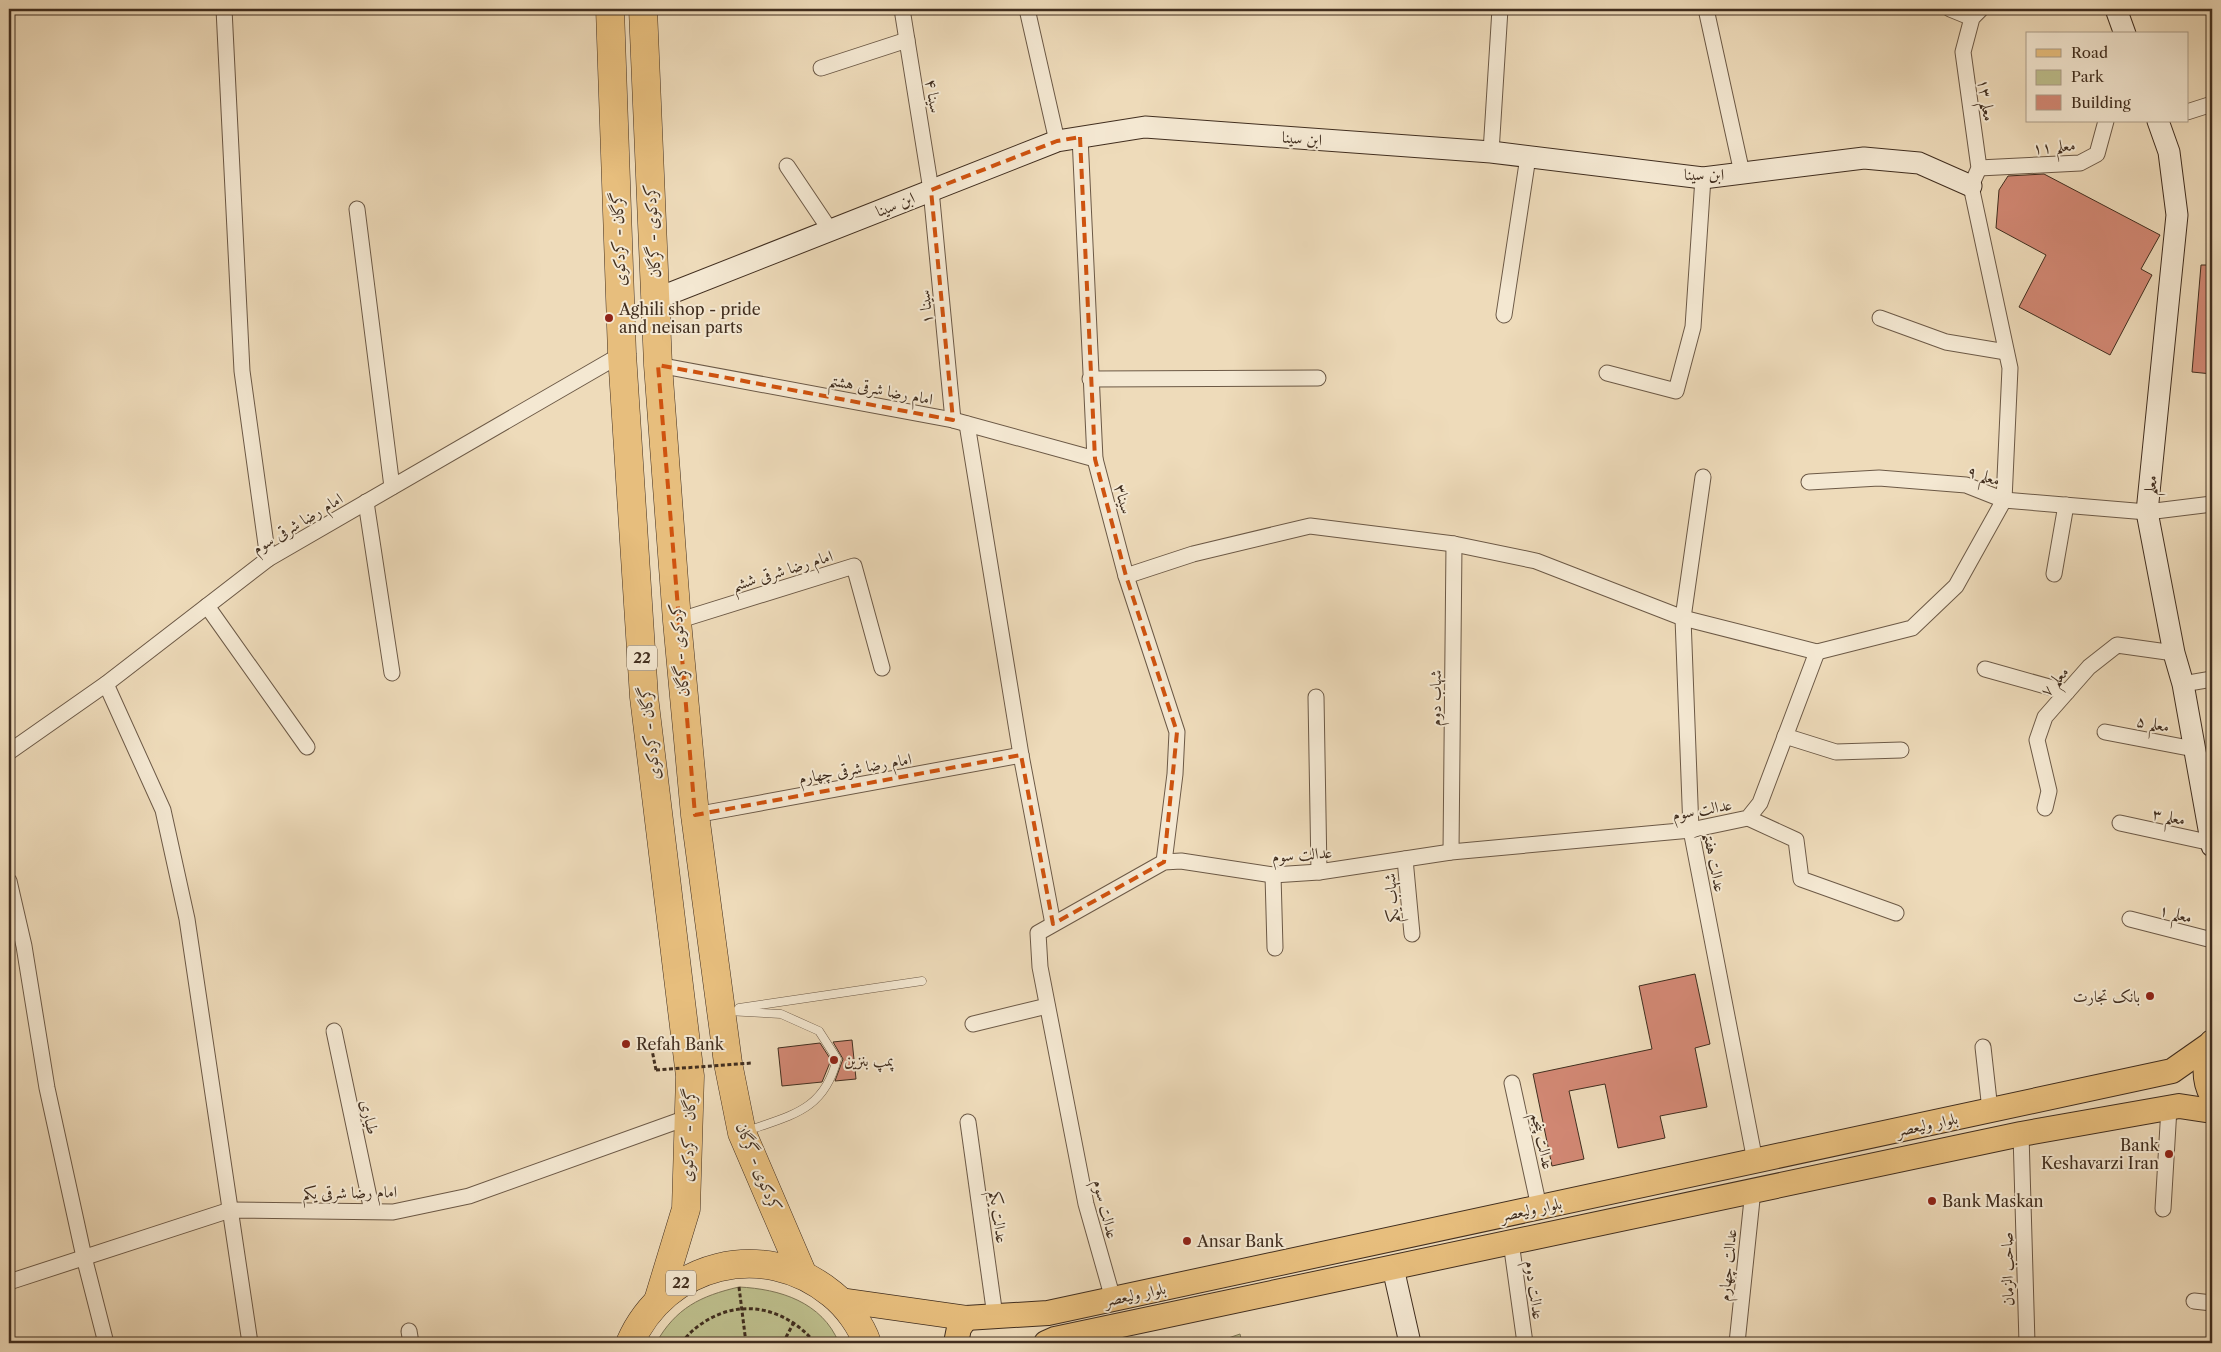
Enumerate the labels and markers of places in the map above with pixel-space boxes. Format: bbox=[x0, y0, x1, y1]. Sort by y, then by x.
place label: Aghili shop - pride and neisan parts bbox=[618, 299, 761, 337]
marker: Aghili shop - pride and neisan parts bbox=[603, 312, 615, 324]
place label: بانک تجارت bbox=[2073, 986, 2140, 1006]
marker: بانک تجارت bbox=[2144, 990, 2156, 1002]
place label: Refah Bank bbox=[636, 1034, 725, 1054]
marker: Refah Bank bbox=[620, 1038, 632, 1050]
place label: پمپ بنزین bbox=[844, 1050, 895, 1073]
marker: پمپ بنزین bbox=[828, 1054, 840, 1066]
place label: Bank Keshavarzi Iran bbox=[2041, 1135, 2160, 1173]
marker: Bank Keshavarzi Iran bbox=[2163, 1148, 2175, 1160]
place label: Bank Maskan bbox=[1942, 1191, 2044, 1211]
marker: Bank Maskan bbox=[1926, 1195, 1938, 1207]
place label: Ansar Bank bbox=[1196, 1231, 1285, 1251]
marker: Ansar Bank bbox=[1181, 1235, 1193, 1247]

